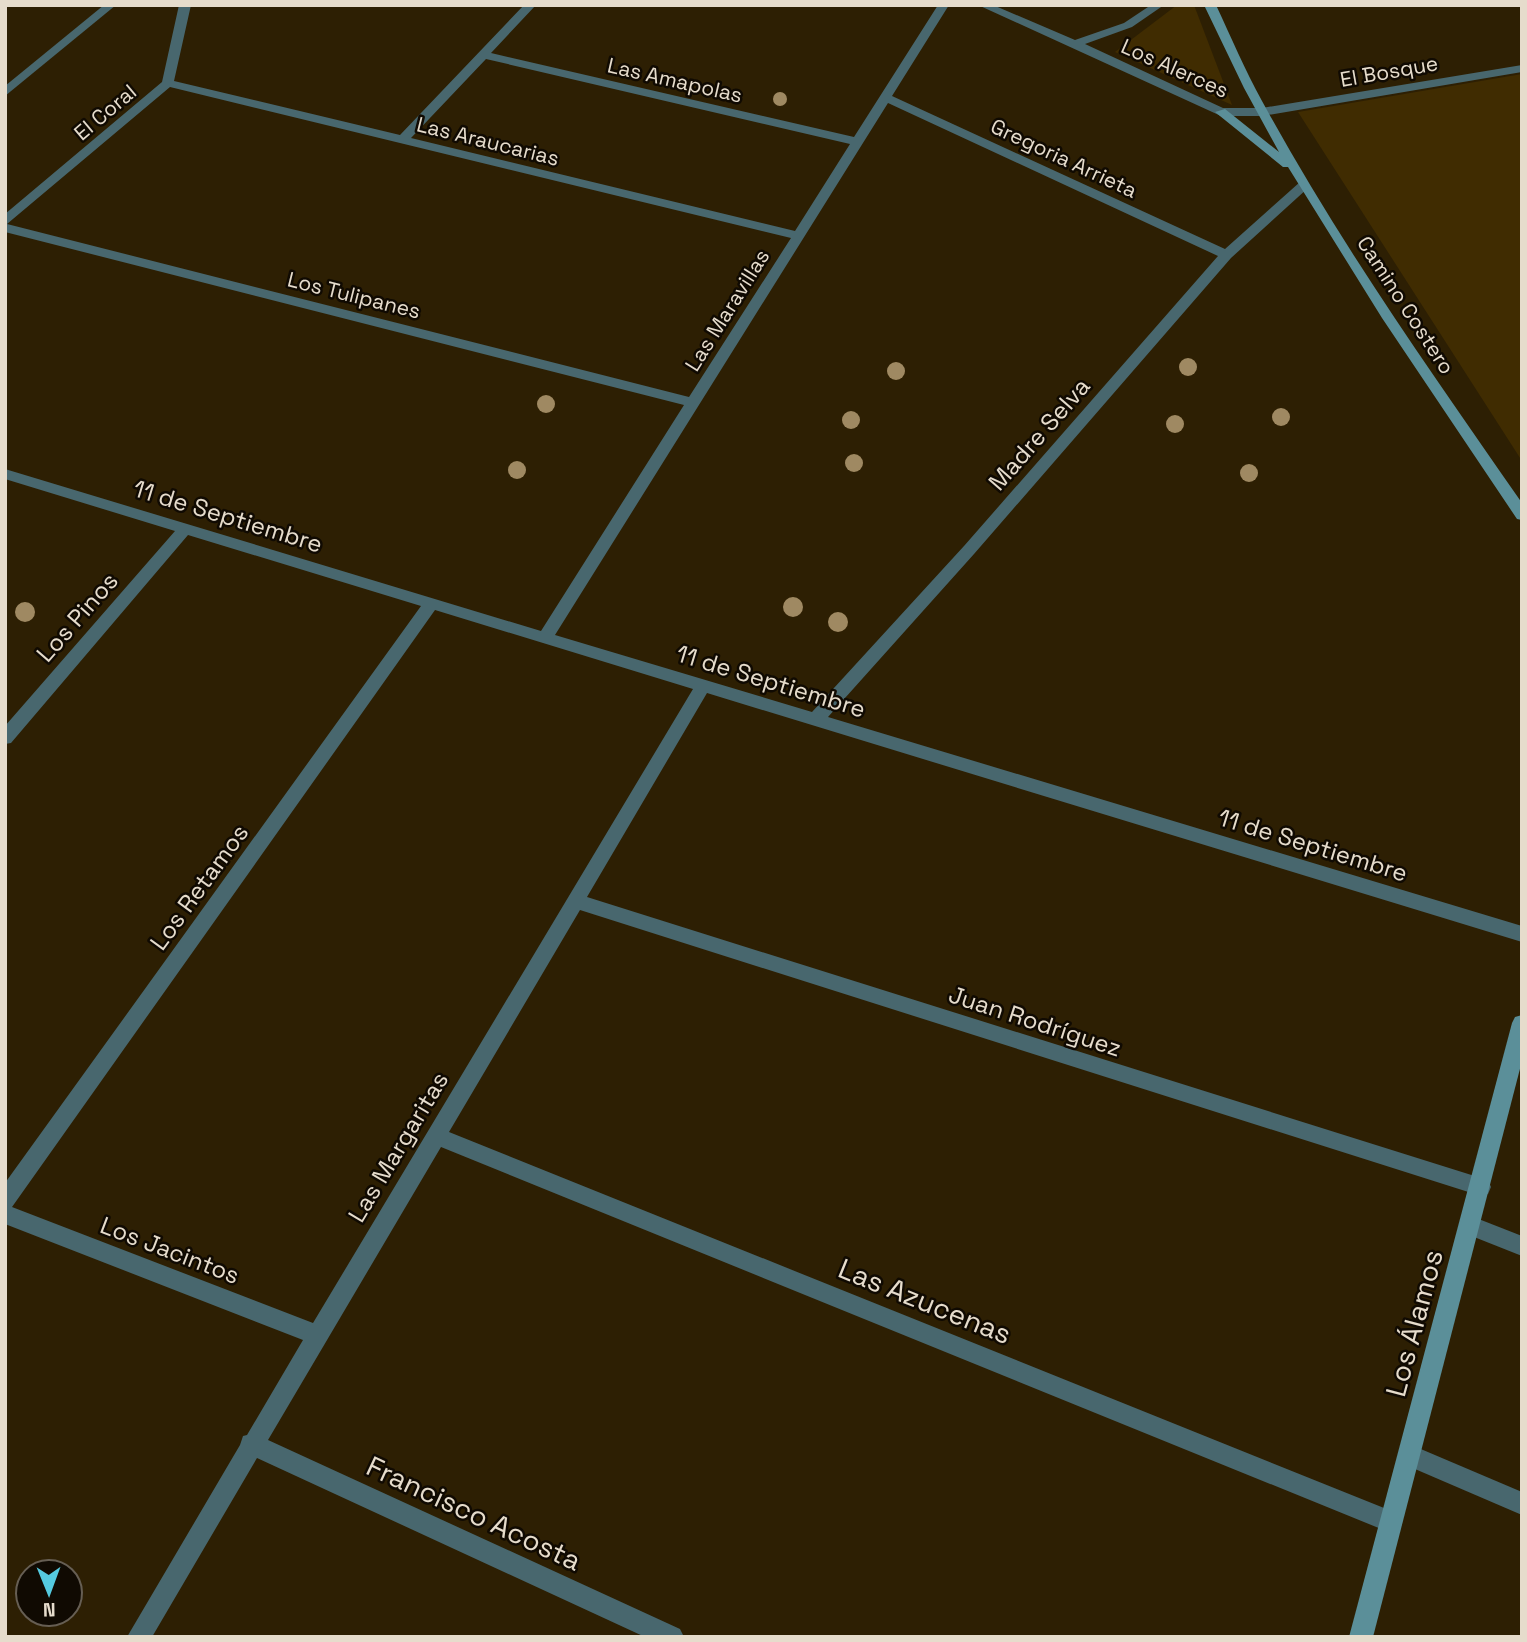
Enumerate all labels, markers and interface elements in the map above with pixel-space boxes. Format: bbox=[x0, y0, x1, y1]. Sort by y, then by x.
street label: Los Alerces bbox=[1117, 32, 1233, 104]
street label: El Bosque bbox=[1338, 49, 1440, 93]
street label: Las Amapolas bbox=[605, 51, 745, 109]
street label: El Coral bbox=[68, 78, 142, 146]
street label: Las Araucarias bbox=[414, 110, 562, 172]
street label: Gregoria Arrieta bbox=[986, 112, 1142, 204]
street label: Camino Costero bbox=[1351, 231, 1461, 379]
street label: Las Maravillas bbox=[679, 244, 775, 376]
street label: Los Tulipanes bbox=[285, 265, 423, 325]
street label: Madre Selva bbox=[981, 371, 1097, 497]
street label: 11 de Septiembre bbox=[130, 473, 326, 559]
street label: Los Pinos bbox=[29, 566, 125, 668]
street label: 11 de Septiembre bbox=[673, 638, 869, 724]
street label: 11 de Septiembre bbox=[1215, 802, 1411, 888]
street label: Los Retamos bbox=[143, 818, 255, 956]
street label: Juan Rodríguez bbox=[945, 978, 1125, 1064]
street label: Las Margaritas bbox=[341, 1066, 455, 1228]
street label: Los Jacintos bbox=[96, 1209, 244, 1291]
street label: Los Álamos bbox=[1377, 1246, 1451, 1400]
street label: Las Azucenas bbox=[833, 1250, 1017, 1352]
street label: Francisco Acosta bbox=[361, 1448, 587, 1578]
north arrow bbox=[14, 1558, 84, 1628]
text: N bbox=[43, 1597, 56, 1622]

